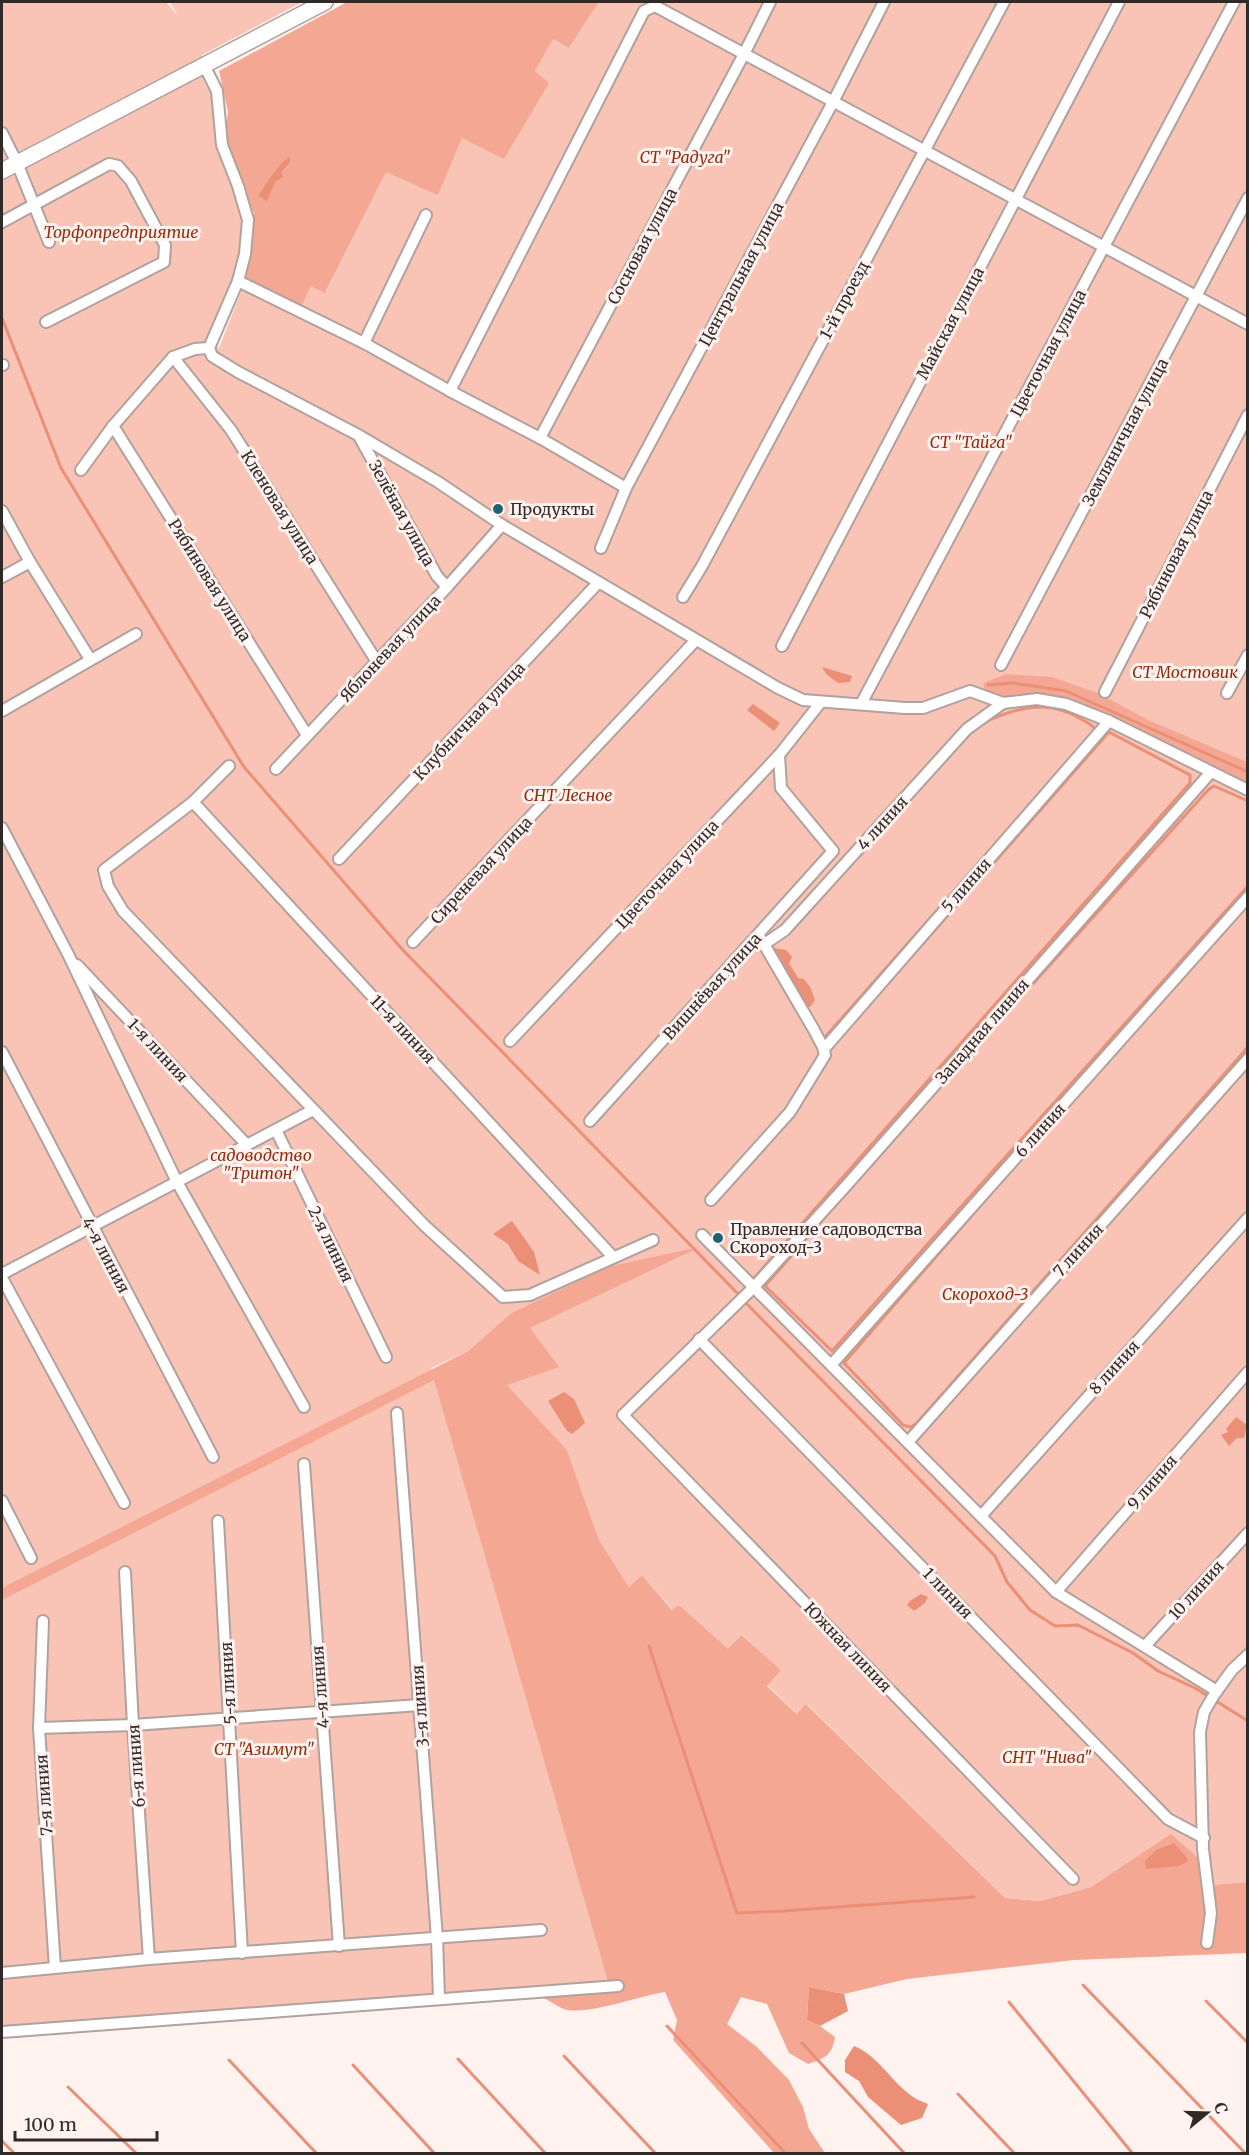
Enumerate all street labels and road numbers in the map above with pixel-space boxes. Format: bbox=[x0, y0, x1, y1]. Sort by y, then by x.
street label: Сосновая улица bbox=[603, 184, 681, 308]
street label: Центральная улица bbox=[694, 198, 788, 350]
street label: 1-й проезд bbox=[815, 258, 873, 342]
street label: Майская улица bbox=[912, 263, 988, 383]
street label: Цветочная улица bbox=[1006, 285, 1090, 420]
street label: Земляничная улица bbox=[1078, 354, 1173, 509]
street label: Кленовая улица bbox=[237, 446, 323, 568]
street label: Зелёная улица bbox=[365, 457, 440, 570]
street label: Рябиновая улица bbox=[1135, 486, 1217, 621]
street label: Рябиновая улица bbox=[164, 515, 256, 645]
street label: Яблоневая улица bbox=[335, 590, 445, 706]
street label: Клубничная улица bbox=[409, 657, 529, 784]
street label: 4 линия bbox=[853, 792, 911, 854]
street label: Сиреневая улица bbox=[426, 812, 536, 928]
street label: Цветочная улица bbox=[611, 815, 723, 933]
street label: 5 линия bbox=[937, 854, 995, 916]
street label: Вишнёвая улица bbox=[659, 928, 766, 1044]
street label: Западная линия bbox=[931, 974, 1033, 1088]
street label: 11-я линия bbox=[366, 991, 440, 1067]
street label: 1-я линия bbox=[124, 1014, 192, 1086]
street label: 6 линия bbox=[1011, 1099, 1069, 1161]
street label: 2-я линия bbox=[304, 1203, 358, 1285]
street label: 4-я линия bbox=[78, 1214, 134, 1296]
street label: 7 линия bbox=[1049, 1219, 1107, 1281]
street label: 8 линия bbox=[1085, 1336, 1143, 1398]
street label: 9 линия bbox=[1123, 1451, 1181, 1513]
street label: 10 линия bbox=[1164, 1556, 1228, 1624]
street label: 1 линия bbox=[919, 1563, 977, 1623]
street label: Южная линия bbox=[800, 1598, 896, 1696]
street label: 5-я линия bbox=[216, 1641, 240, 1725]
street label: 4-я линия bbox=[307, 1645, 333, 1729]
street label: 3-я линия bbox=[407, 1664, 433, 1748]
street label: 6-я линия bbox=[123, 1724, 149, 1808]
street label: 7-я линия bbox=[31, 1754, 57, 1836]

